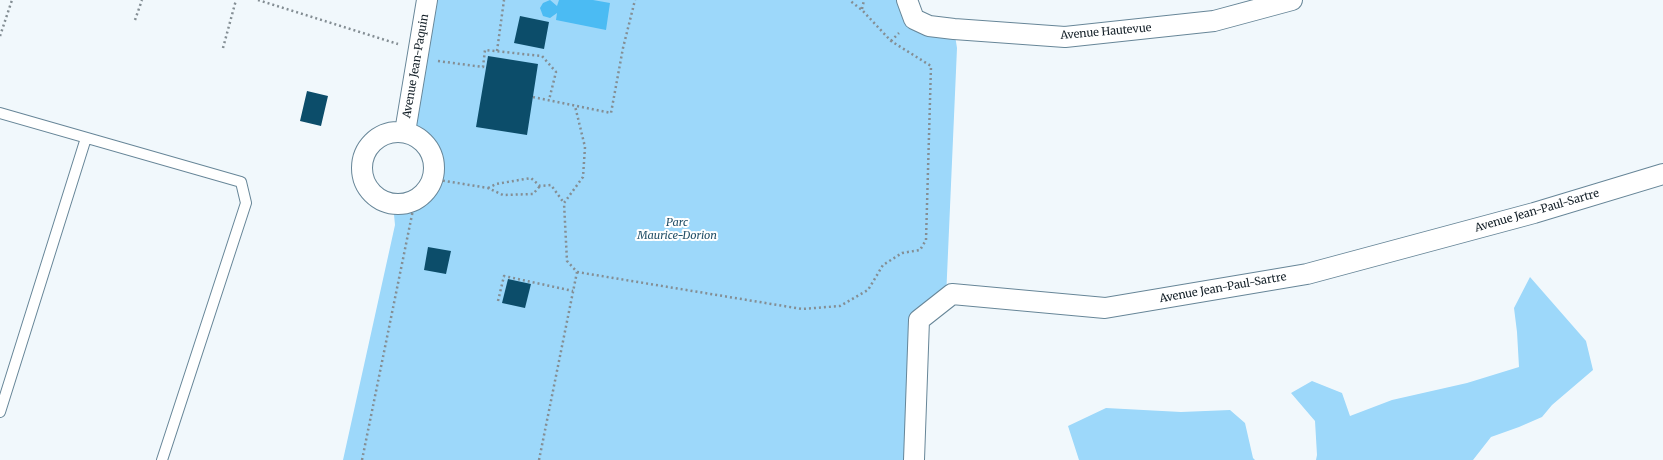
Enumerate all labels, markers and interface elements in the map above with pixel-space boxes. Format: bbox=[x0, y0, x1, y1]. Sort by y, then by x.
street label: Avenue Jean-Paquin bbox=[400, 13, 432, 119]
street label: Avenue Hautevue bbox=[1060, 21, 1152, 43]
street label: Avenue Jean-Paul-Sartre bbox=[1473, 187, 1601, 235]
park label: Parc Maurice-Dorion bbox=[637, 216, 717, 242]
street label: Avenue Jean-Paul-Sartre bbox=[1159, 270, 1287, 306]

